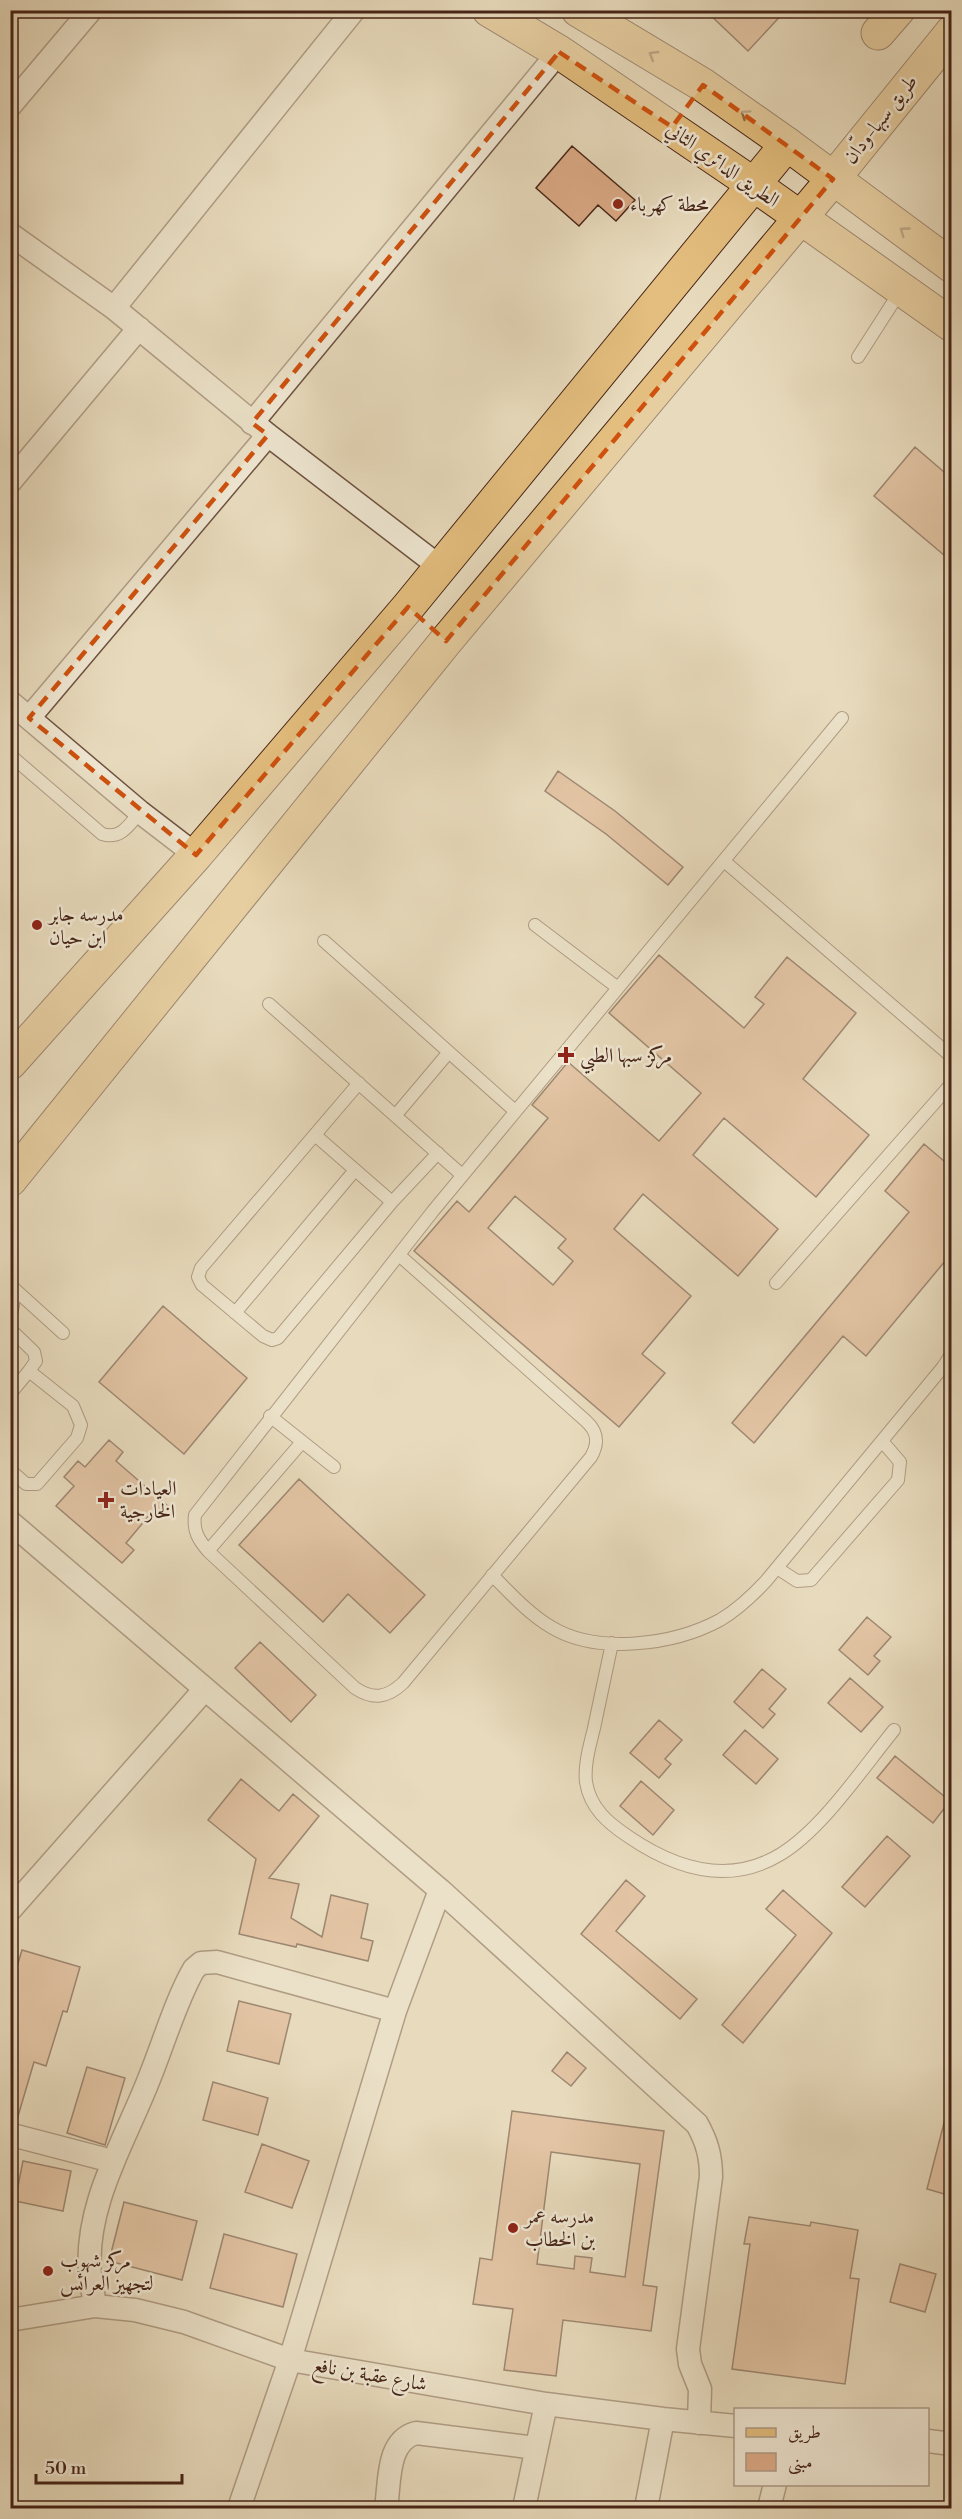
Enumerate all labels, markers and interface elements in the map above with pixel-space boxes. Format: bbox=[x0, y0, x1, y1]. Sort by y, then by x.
one-way arrow bbox=[649, 51, 659, 62]
street label: طريق سبها-ودّان bbox=[836, 68, 924, 170]
one-way arrow bbox=[741, 110, 752, 121]
street label: الطريق الدائري الثاني bbox=[659, 117, 784, 215]
place label: محطة كهرباء bbox=[630, 193, 709, 218]
marker: محطة كهرباء bbox=[611, 197, 625, 211]
one-way arrow bbox=[900, 227, 911, 238]
place label: مدرسه جابر ابن حيان bbox=[47, 903, 123, 951]
marker: مدرسه جابر ابن حيان bbox=[30, 918, 44, 932]
place label: مركز سبها الطبي bbox=[580, 1044, 672, 1074]
marker: مركز سبها الطبي bbox=[557, 1046, 575, 1064]
place label: العيادات الخارجية bbox=[120, 1477, 176, 1525]
marker: العيادات الخارجية bbox=[97, 1491, 115, 1509]
place label: مدرسه عمر بن الخطاب bbox=[523, 2205, 595, 2253]
marker: مدرسه عمر بن الخطاب bbox=[506, 2221, 520, 2235]
place label: مركز شهوب لتجهيز العرائس bbox=[60, 2249, 153, 2297]
marker: مركز شهوب لتجهيز العرائس bbox=[41, 2264, 55, 2278]
street label: شارع عقبة بن نافع bbox=[310, 2353, 429, 2402]
legend bbox=[734, 2408, 929, 2486]
text: طريق bbox=[788, 2421, 821, 2444]
scale bar bbox=[36, 2447, 182, 2485]
text: مبنى bbox=[788, 2451, 813, 2475]
text: 50 m bbox=[45, 2457, 87, 2480]

